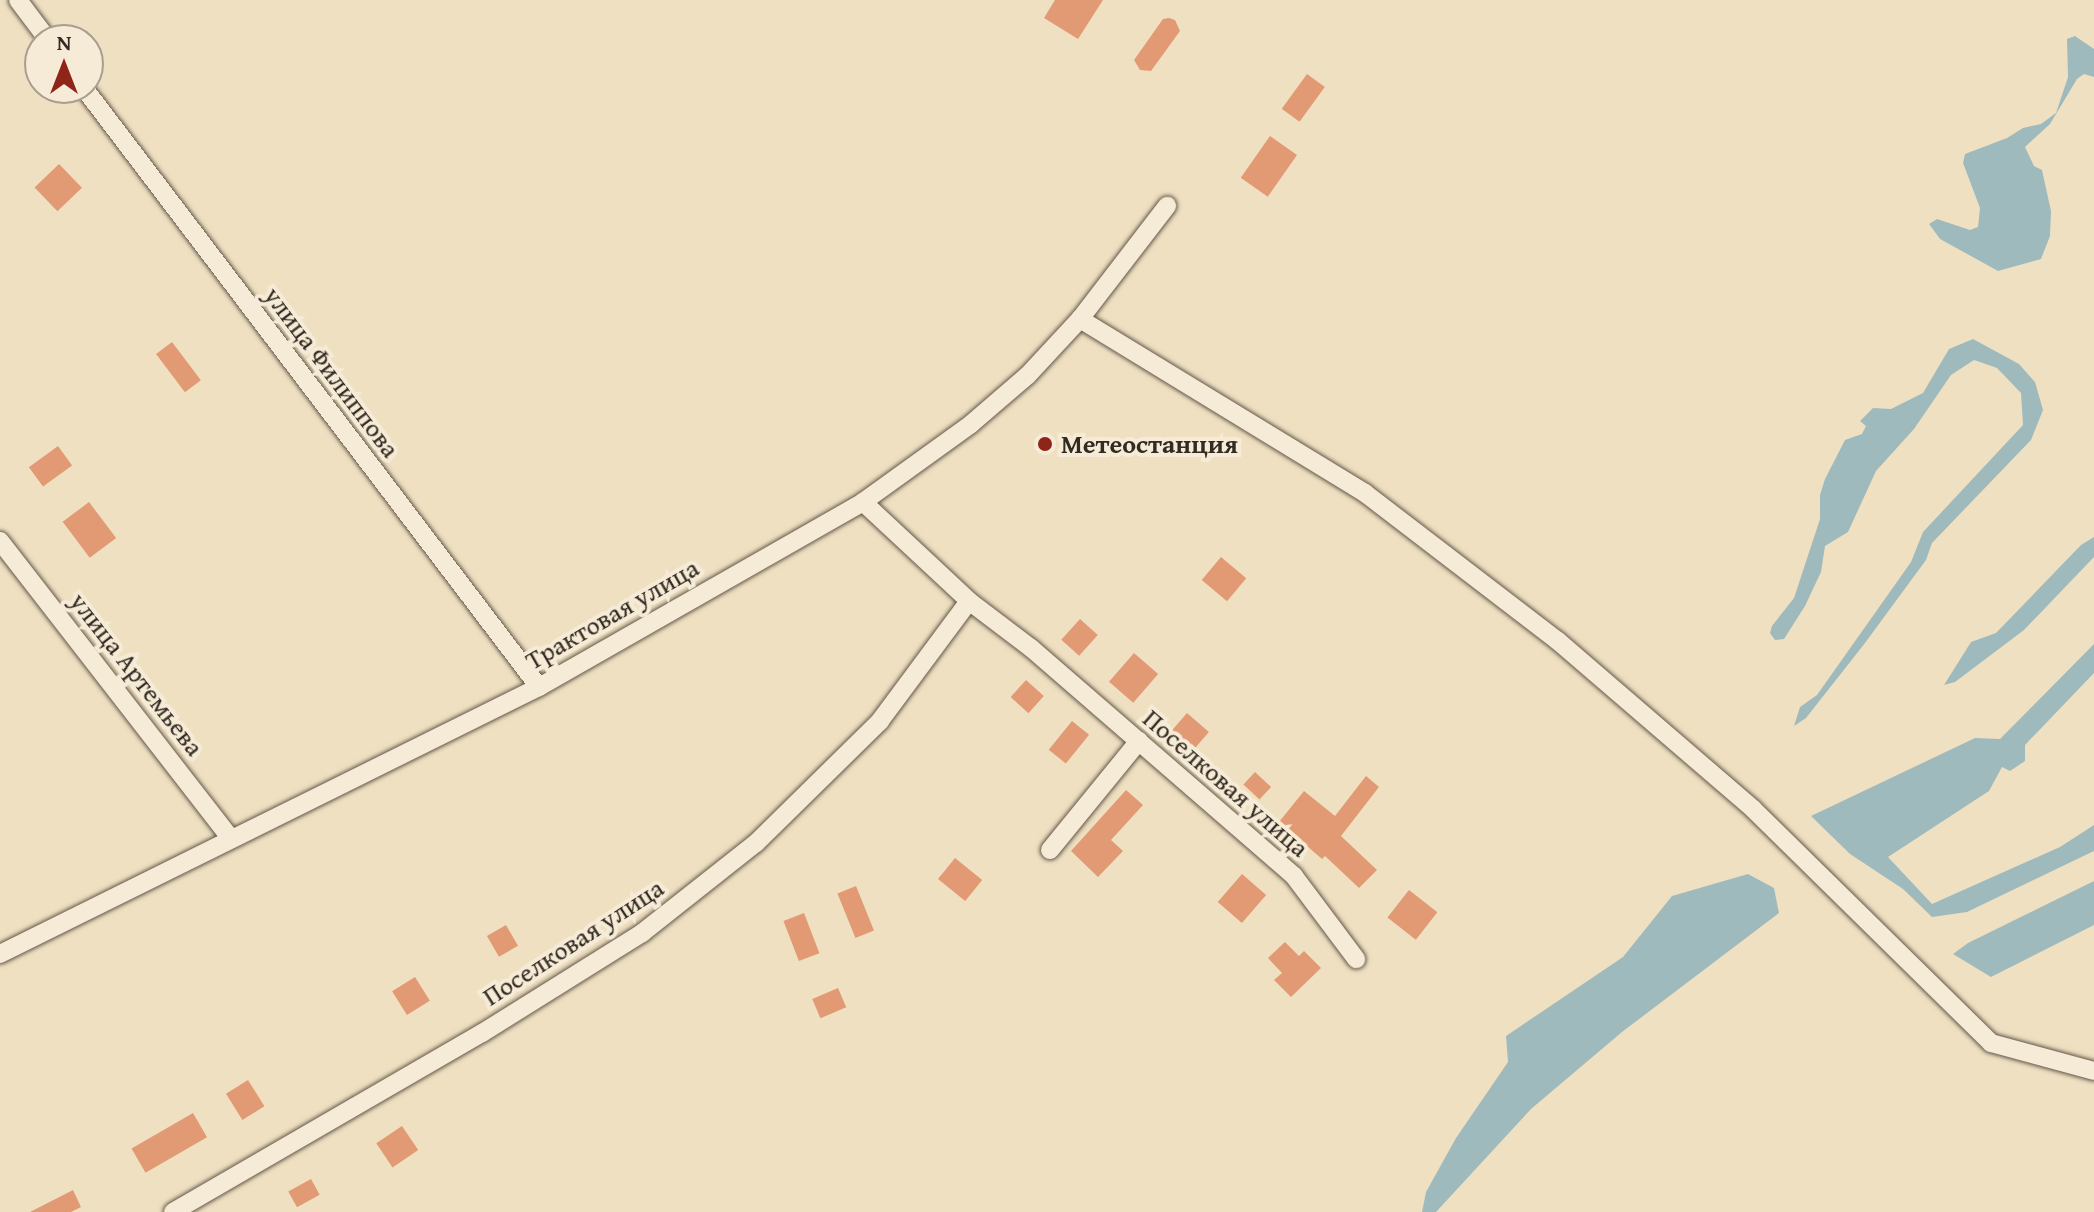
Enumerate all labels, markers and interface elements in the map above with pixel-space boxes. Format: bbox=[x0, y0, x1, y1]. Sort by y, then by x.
north arrow bbox=[24, 24, 104, 104]
text: N bbox=[57, 26, 71, 58]
street label: улица Филиппова bbox=[258, 280, 406, 464]
place label: Метеостанция bbox=[1061, 428, 1238, 460]
marker: Метеостанция bbox=[1036, 435, 1054, 453]
street label: Трактовая улица bbox=[520, 552, 704, 676]
street label: улица Артемьева bbox=[64, 586, 210, 762]
street label: Поселковая улица bbox=[1137, 703, 1315, 863]
street label: Поселковая улица bbox=[477, 872, 669, 1012]

